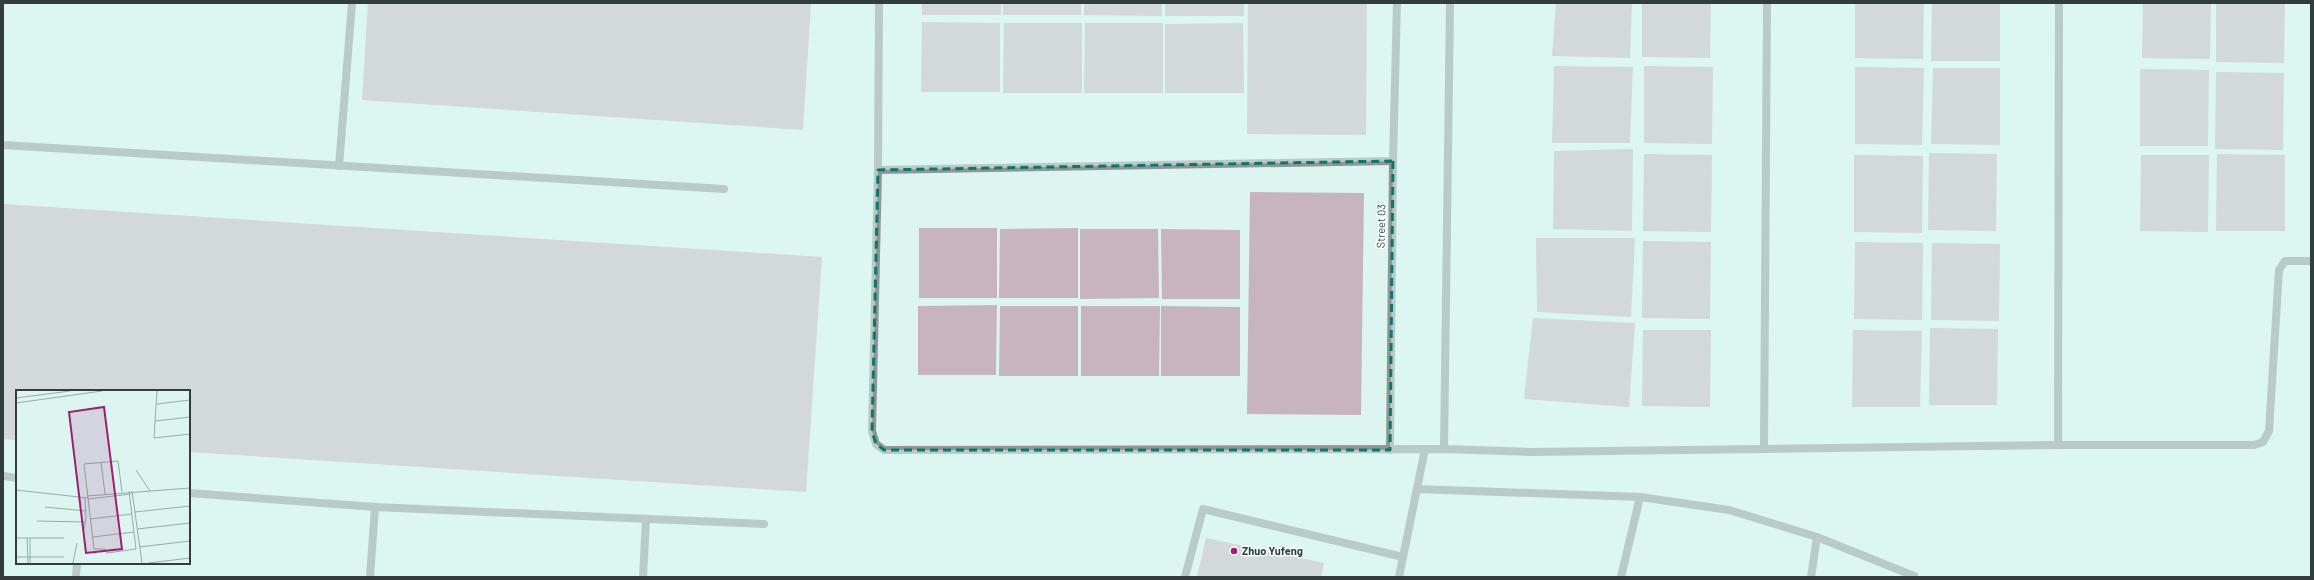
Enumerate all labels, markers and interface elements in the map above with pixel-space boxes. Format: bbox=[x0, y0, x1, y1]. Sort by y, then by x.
street label: Street 03 bbox=[1374, 204, 1387, 248]
inset map bbox=[16, 390, 190, 564]
place label: Zhuo Yufeng bbox=[1242, 544, 1303, 557]
marker: Zhuo Yufeng bbox=[1229, 546, 1239, 556]

